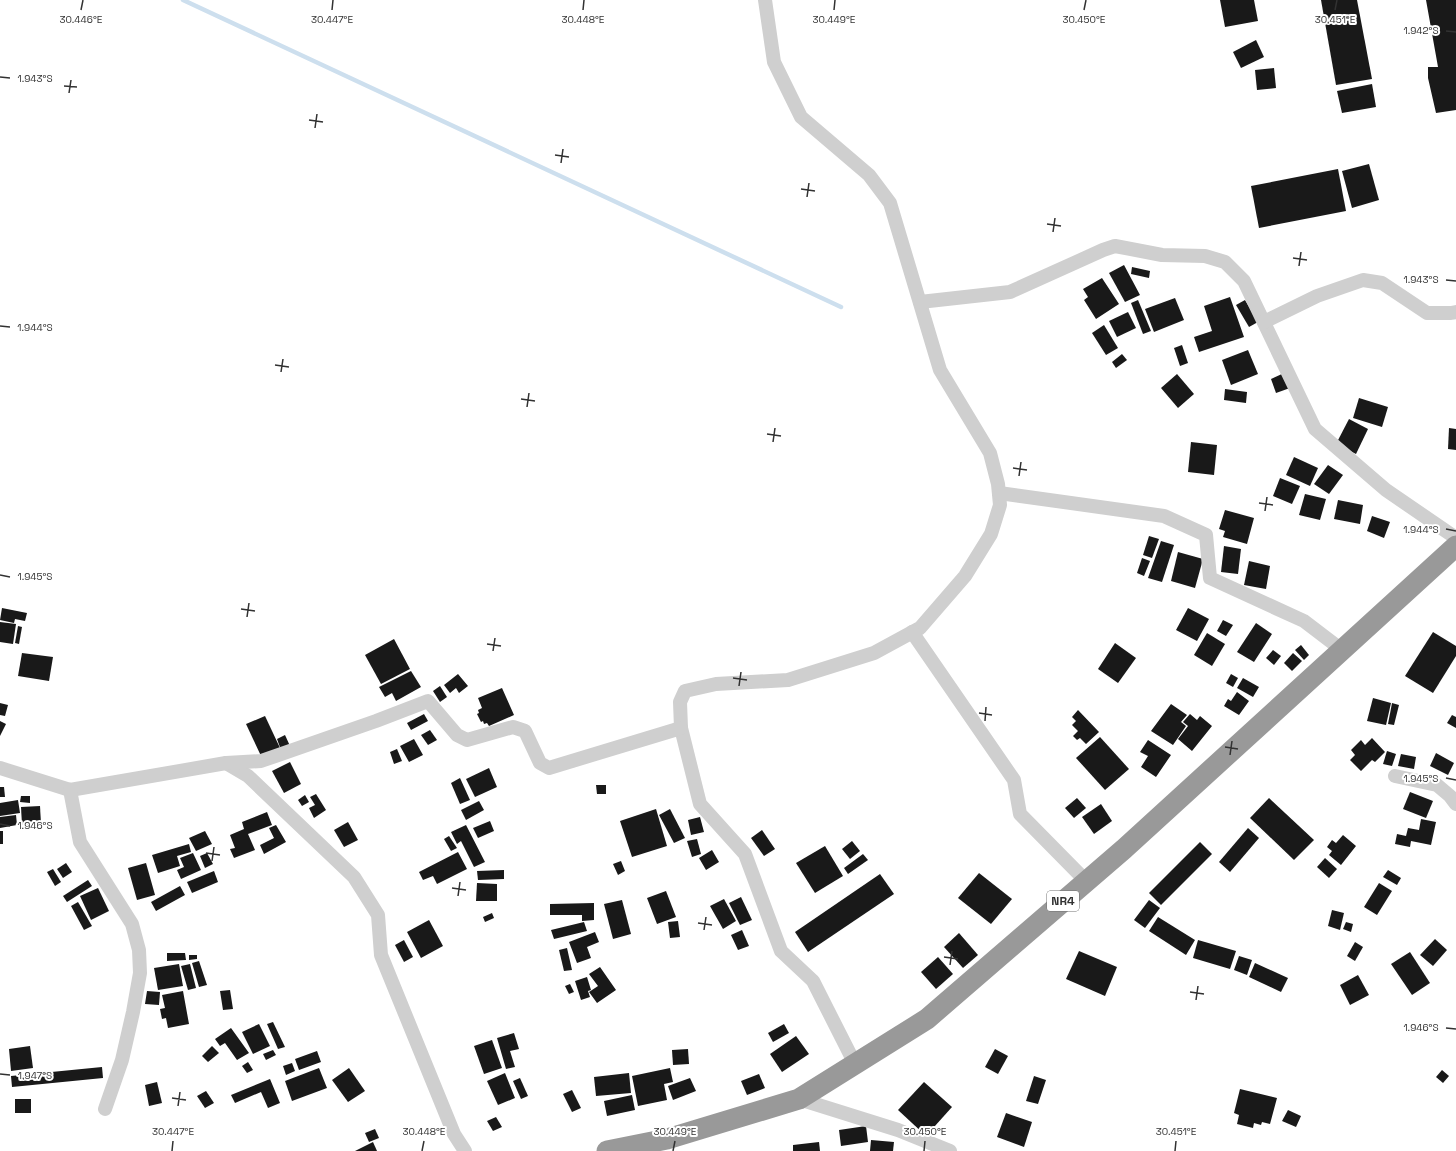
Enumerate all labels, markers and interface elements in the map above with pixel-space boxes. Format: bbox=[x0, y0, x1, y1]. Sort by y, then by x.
text: 30.446°E bbox=[60, 13, 103, 26]
text: 30.447°E bbox=[311, 13, 353, 26]
text: 30.448°E bbox=[562, 13, 605, 26]
text: 30.449°E bbox=[813, 13, 856, 26]
text: 30.450°E bbox=[1063, 13, 1106, 26]
text: 30.451°E bbox=[1315, 13, 1356, 26]
text: 1.942°S bbox=[1403, 24, 1439, 37]
text: 1.943°S bbox=[17, 72, 53, 85]
text: 1.943°S bbox=[1403, 273, 1439, 286]
text: 1.944°S bbox=[17, 321, 53, 334]
text: 1.944°S bbox=[1403, 523, 1439, 536]
text: 1.945°S bbox=[17, 570, 53, 583]
text: 1.945°S bbox=[1403, 772, 1439, 785]
text: 1.946°S bbox=[17, 819, 53, 832]
road number: NR4 bbox=[1047, 891, 1079, 911]
text: 1.946°S bbox=[1403, 1021, 1439, 1034]
text: 1.947°S bbox=[18, 1069, 52, 1082]
text: 30.447°E bbox=[152, 1125, 194, 1138]
text: 30.448°E bbox=[403, 1125, 446, 1138]
text: 30.449°E bbox=[654, 1125, 697, 1138]
text: 30.450°E bbox=[904, 1125, 947, 1138]
text: 30.451°E bbox=[1156, 1125, 1197, 1138]

